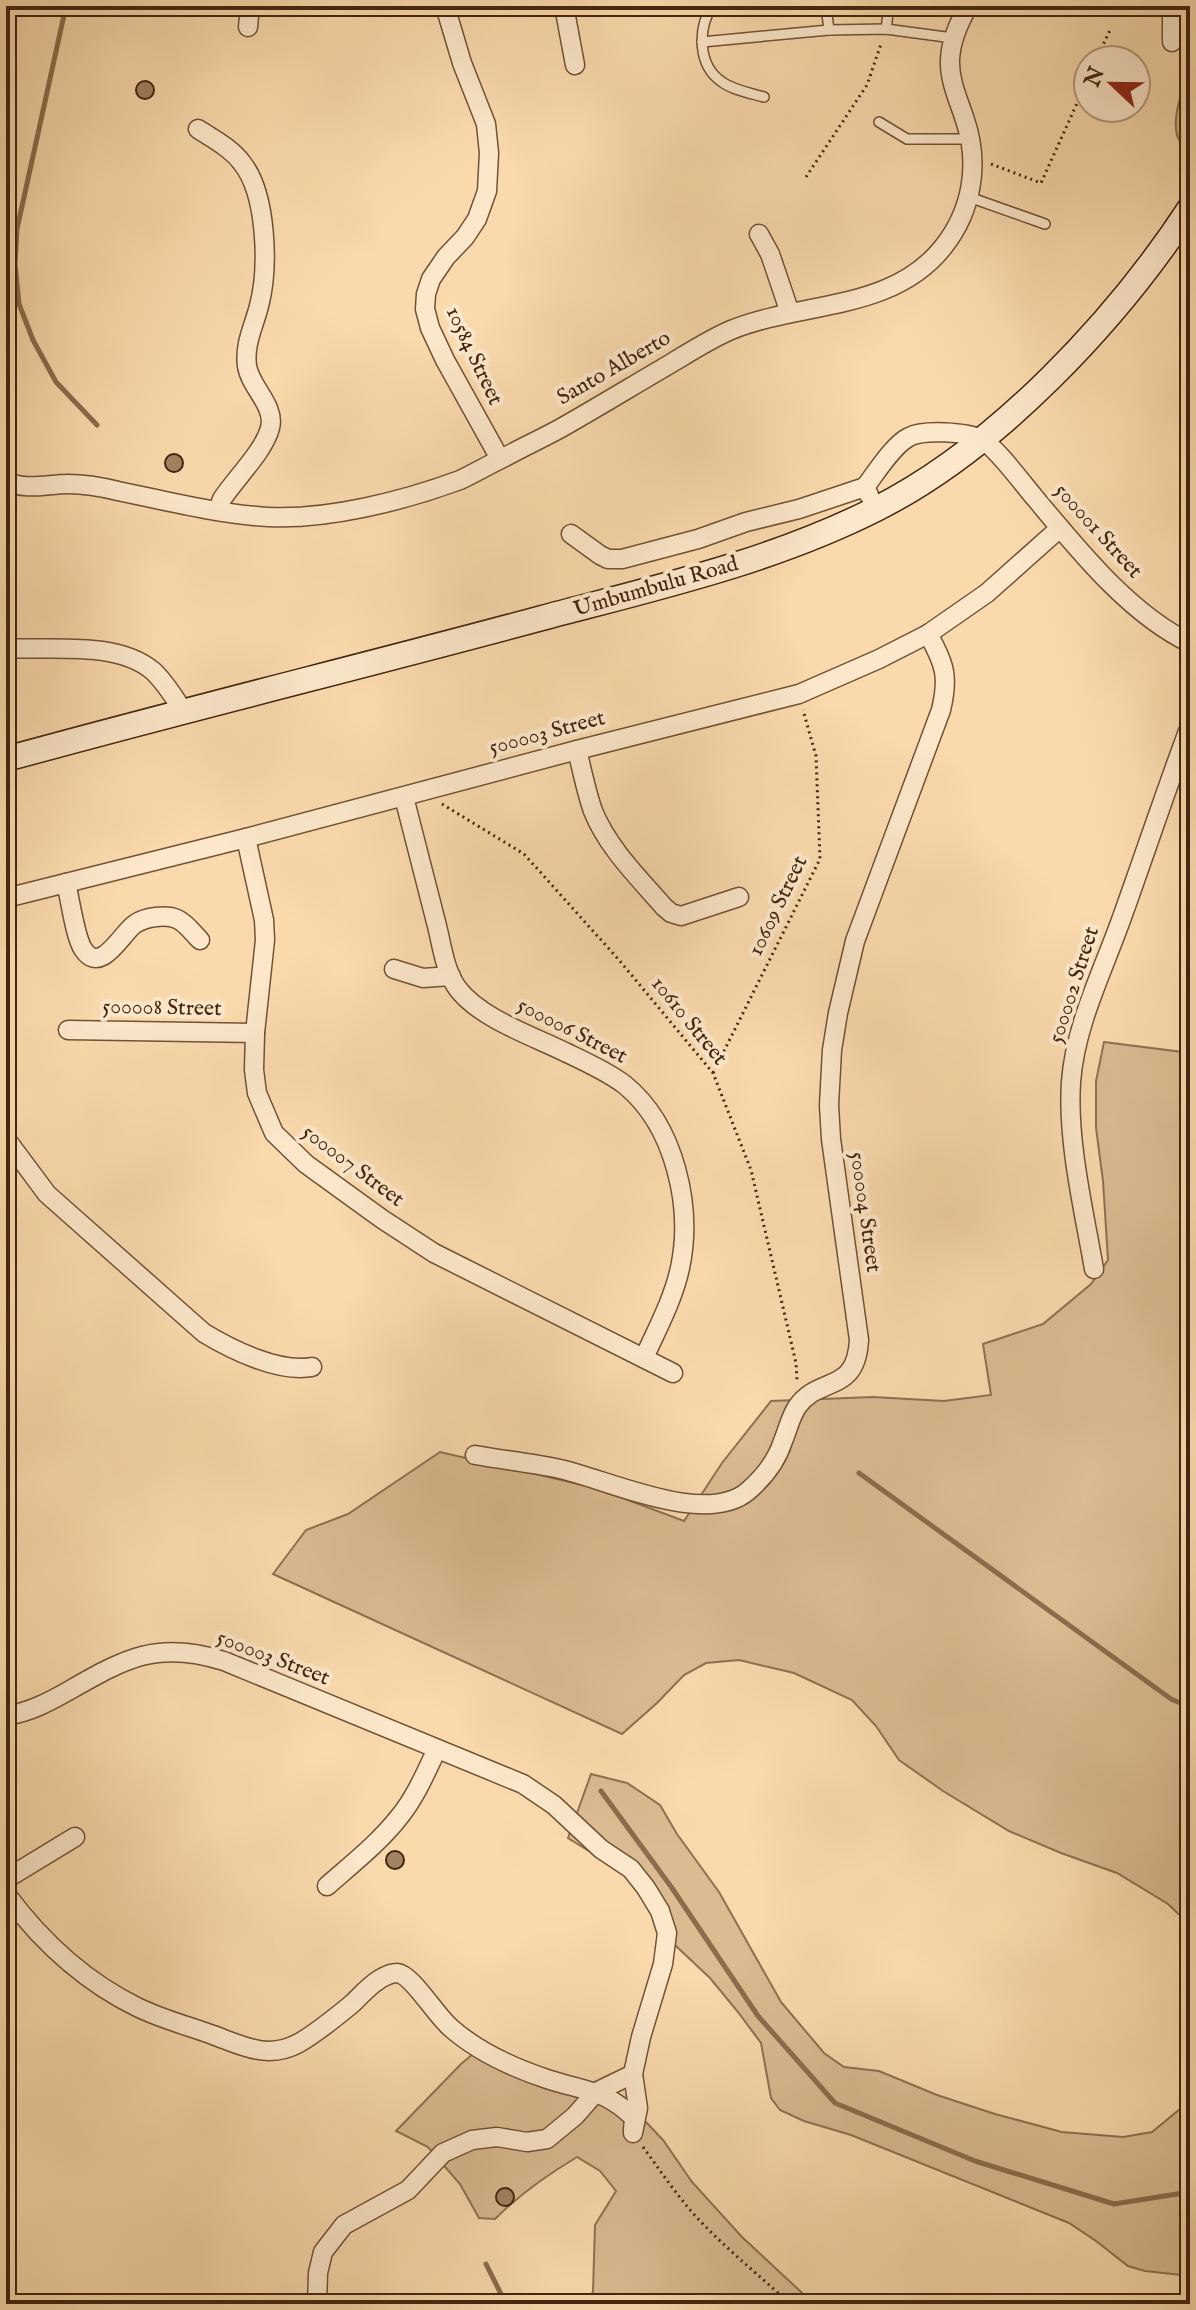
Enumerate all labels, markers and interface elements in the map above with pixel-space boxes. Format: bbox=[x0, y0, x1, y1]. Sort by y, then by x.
north arrow bbox=[1072, 44, 1152, 124]
text: N bbox=[1078, 63, 1112, 92]
street label: 10584 Street bbox=[439, 302, 509, 410]
street label: Santo Alberto bbox=[552, 324, 676, 412]
street label: 500001 Street bbox=[1048, 478, 1148, 585]
street label: Umbumbulu Road bbox=[570, 550, 742, 624]
street label: 500003 Street bbox=[486, 704, 608, 762]
street label: 10609 Street bbox=[742, 851, 814, 961]
street label: 500002 Street bbox=[1042, 923, 1106, 1047]
street label: 10610 Street bbox=[645, 971, 734, 1072]
street label: 500006 Street bbox=[512, 991, 632, 1071]
street label: 500008 Street bbox=[102, 993, 222, 1023]
street label: 500007 Street bbox=[296, 1118, 410, 1214]
street label: 500004 Street bbox=[843, 1150, 887, 1274]
street label: 500003 Street bbox=[213, 1624, 334, 1693]

